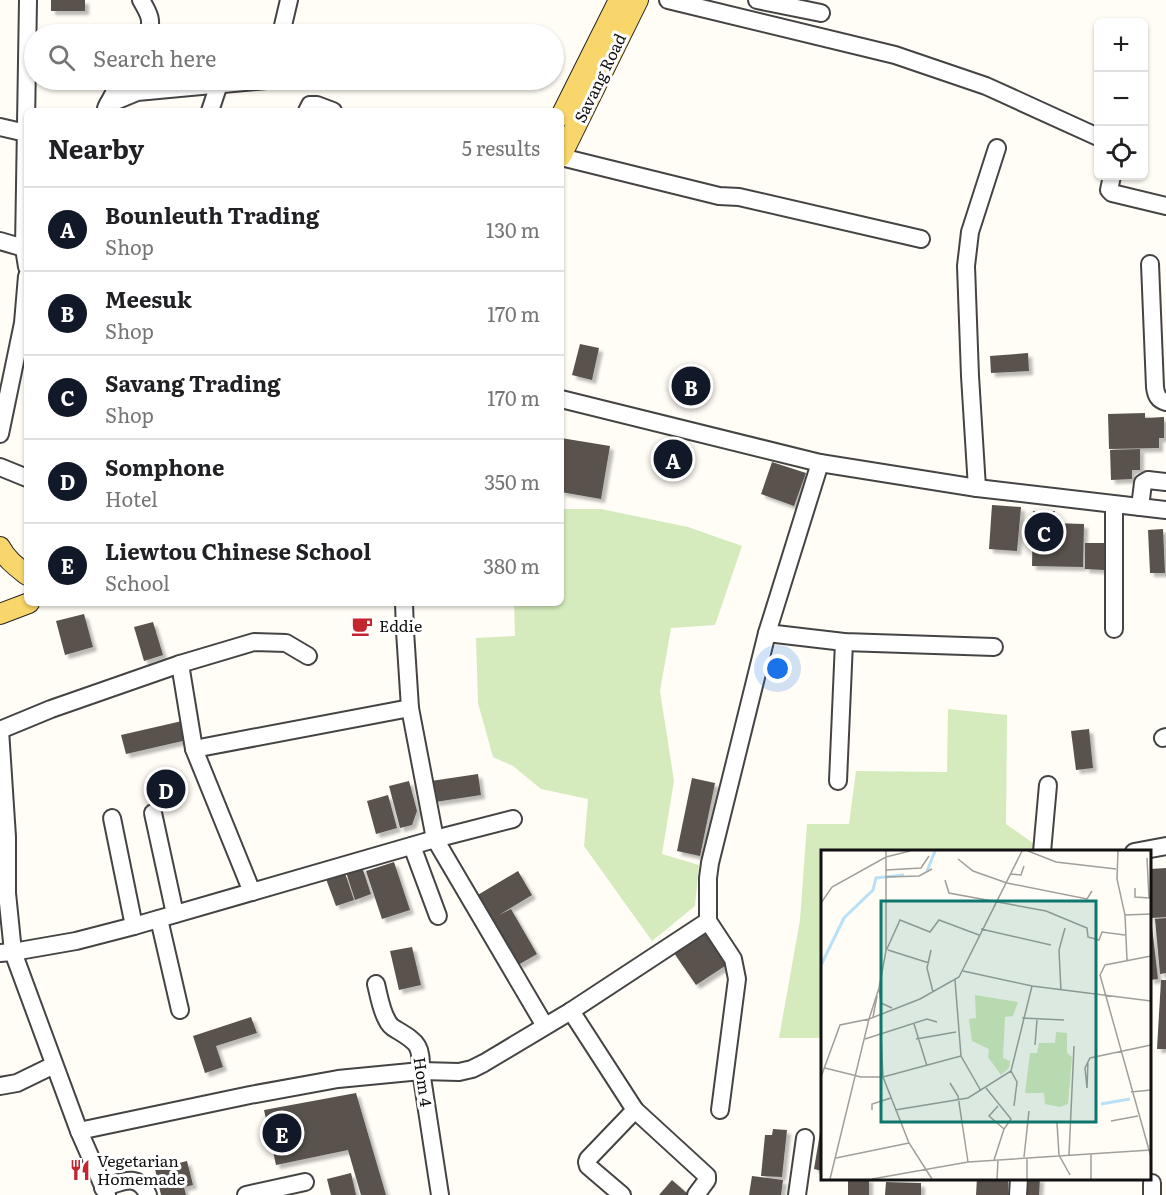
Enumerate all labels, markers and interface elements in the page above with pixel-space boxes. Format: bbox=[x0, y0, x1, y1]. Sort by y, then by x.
map controls bbox=[1094, 18, 1148, 180]
button: + bbox=[1094, 18, 1148, 72]
search box bbox=[24, 24, 564, 90]
street label: Savang Road bbox=[567, 29, 631, 126]
icon: search bbox=[45, 41, 78, 74]
text: Search here bbox=[93, 41, 216, 74]
button: − bbox=[1094, 72, 1148, 126]
button: locate bbox=[1094, 126, 1148, 180]
text: Nearby bbox=[48, 128, 144, 167]
text: 5 results bbox=[462, 132, 540, 162]
text: Bounleuth Trading bbox=[105, 198, 319, 231]
text: A bbox=[60, 214, 75, 244]
text: 130 m bbox=[486, 214, 540, 244]
text: Shop bbox=[105, 231, 154, 261]
text: Meesuk bbox=[105, 282, 192, 315]
text: B bbox=[61, 298, 74, 328]
text: 170 m bbox=[487, 298, 540, 328]
text: Shop bbox=[105, 315, 154, 345]
pin: B bbox=[672, 364, 710, 408]
text: Savang Trading bbox=[105, 366, 281, 399]
text: C bbox=[60, 382, 75, 412]
text: 170 m bbox=[487, 382, 540, 412]
text: Shop bbox=[105, 399, 154, 429]
pin: A bbox=[654, 436, 692, 482]
text: Somphone bbox=[105, 450, 224, 483]
text: D bbox=[60, 466, 75, 496]
text: 350 m bbox=[484, 466, 540, 496]
text: Hotel bbox=[105, 483, 158, 513]
pin: C bbox=[1024, 510, 1064, 554]
text: Liewtou Chinese School bbox=[105, 534, 371, 567]
text: E bbox=[61, 550, 74, 580]
text: 380 m bbox=[483, 550, 540, 580]
text: School bbox=[105, 567, 170, 597]
place label: Eddie bbox=[379, 613, 422, 637]
cafe icon: Eddie bbox=[350, 614, 374, 638]
your location bbox=[763, 654, 792, 683]
pin: D bbox=[146, 766, 186, 812]
inset map bbox=[821, 850, 1151, 1180]
street label: Hom 4 bbox=[409, 1055, 439, 1108]
pin: E bbox=[262, 1110, 302, 1156]
place label: Vegetarian Homemade bbox=[97, 1148, 185, 1190]
restaurant icon: Vegetarian Homemade bbox=[68, 1158, 92, 1182]

